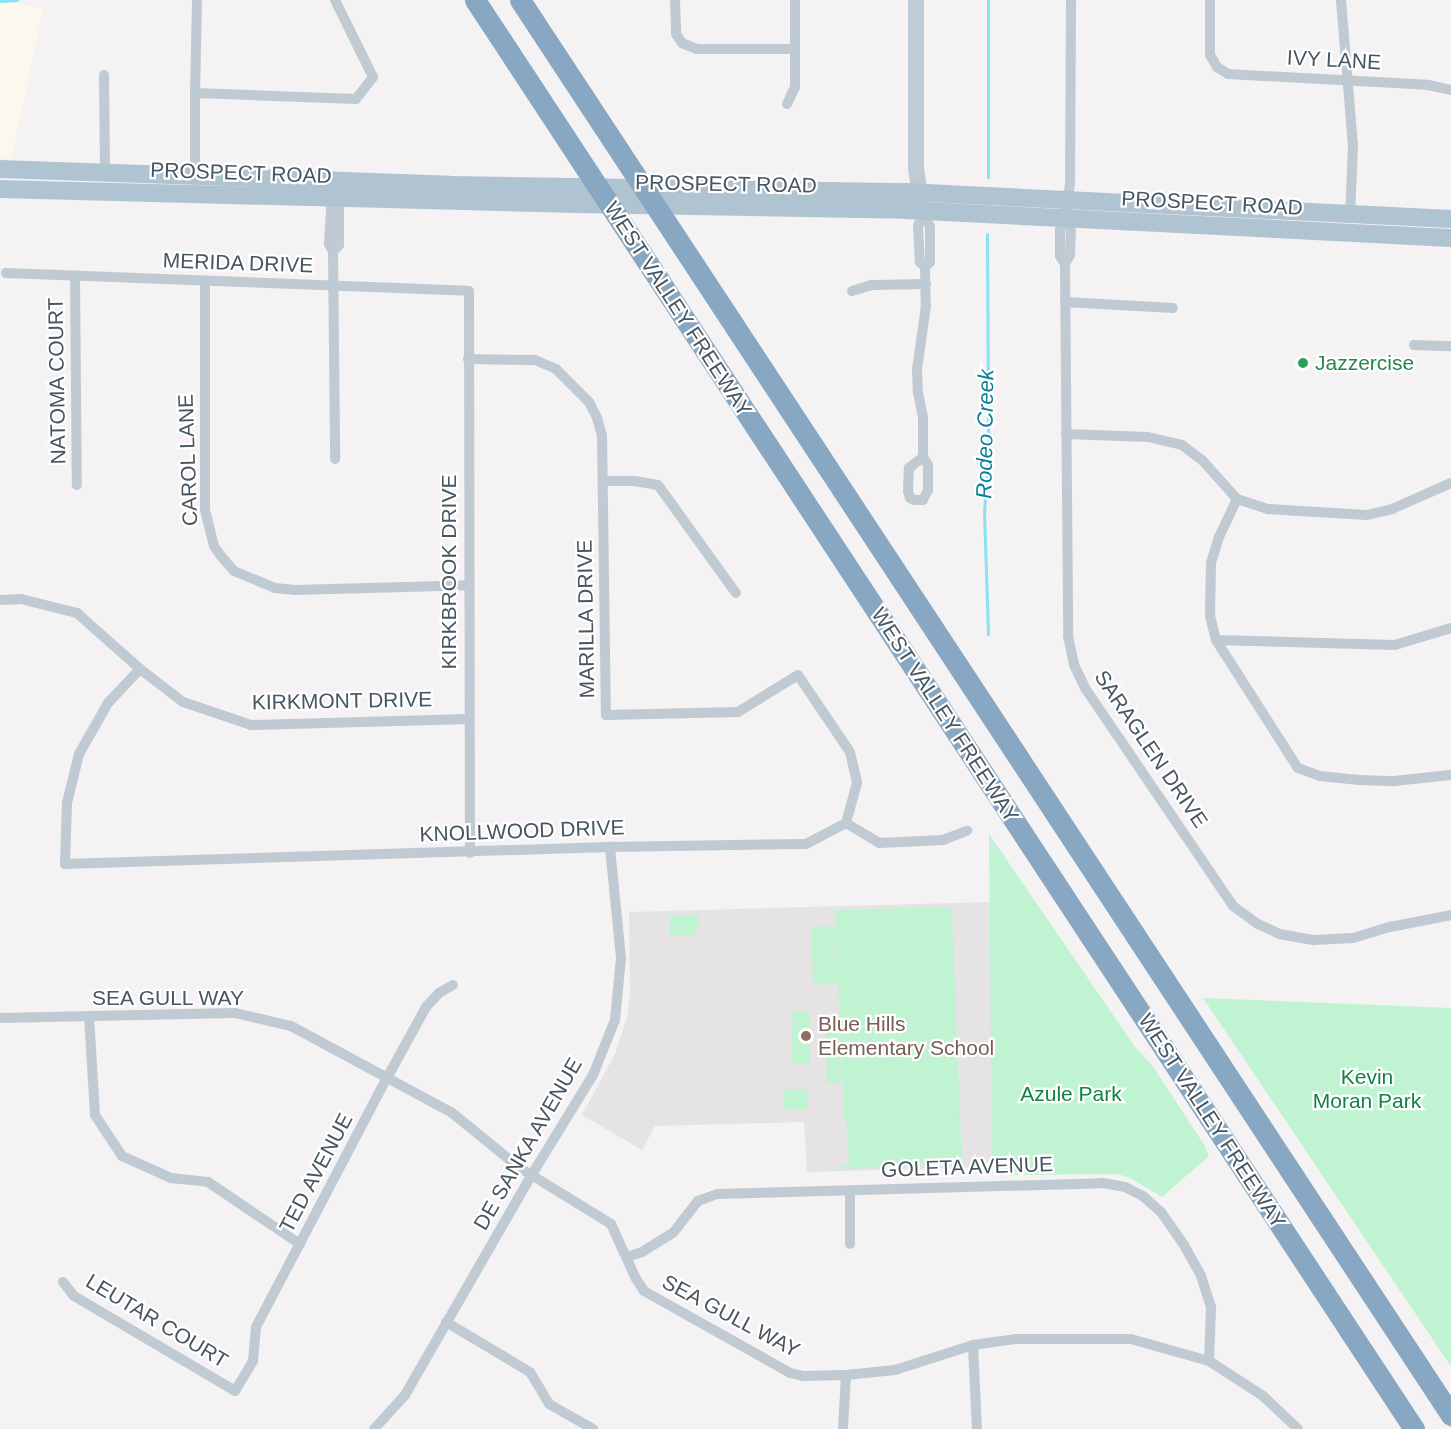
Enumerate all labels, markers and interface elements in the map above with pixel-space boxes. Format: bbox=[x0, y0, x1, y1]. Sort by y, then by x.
street label: IVY LANE bbox=[1286, 45, 1382, 75]
street label: PROSPECT ROAD bbox=[150, 157, 332, 189]
street label: PROSPECT ROAD bbox=[635, 170, 817, 198]
street label: PROSPECT ROAD bbox=[1120, 186, 1304, 220]
street label: WEST VALLEY FREEWAY bbox=[599, 197, 757, 421]
street label: MERIDA DRIVE bbox=[162, 248, 314, 278]
street label: NATOMA COURT bbox=[43, 297, 71, 465]
place label: Jazzercise bbox=[1315, 350, 1414, 376]
marker: Jazzercise bbox=[1296, 356, 1310, 370]
water label: Rodeo Creek bbox=[971, 369, 999, 499]
street label: CAROL LANE bbox=[173, 393, 203, 527]
street label: KIRKBROOK DRIVE bbox=[436, 475, 462, 669]
street label: MARILLA DRIVE bbox=[572, 539, 600, 699]
street label: WEST VALLEY FREEWAY bbox=[866, 603, 1024, 827]
street label: SARAGLEN DRIVE bbox=[1089, 666, 1213, 832]
street label: KIRKMONT DRIVE bbox=[251, 687, 433, 715]
street label: KNOLLWOOD DRIVE bbox=[419, 815, 625, 847]
street label: SEA GULL WAY bbox=[91, 985, 245, 1011]
street label: WEST VALLEY FREEWAY bbox=[1133, 1009, 1291, 1233]
place label: Blue Hills Elementary School bbox=[818, 1011, 994, 1061]
marker: Blue Hills Elementary School bbox=[799, 1029, 813, 1043]
street label: DE SANKA AVENUE bbox=[468, 1052, 588, 1236]
park label: Kevin Moran Park bbox=[1313, 1064, 1421, 1114]
park label: Azule Park bbox=[1020, 1081, 1122, 1107]
street label: TED AVENUE bbox=[274, 1109, 358, 1237]
street label: GOLETA AVENUE bbox=[879, 1151, 1055, 1183]
street label: LEUTAR COURT bbox=[81, 1269, 233, 1373]
street label: SEA GULL WAY bbox=[657, 1269, 805, 1363]

